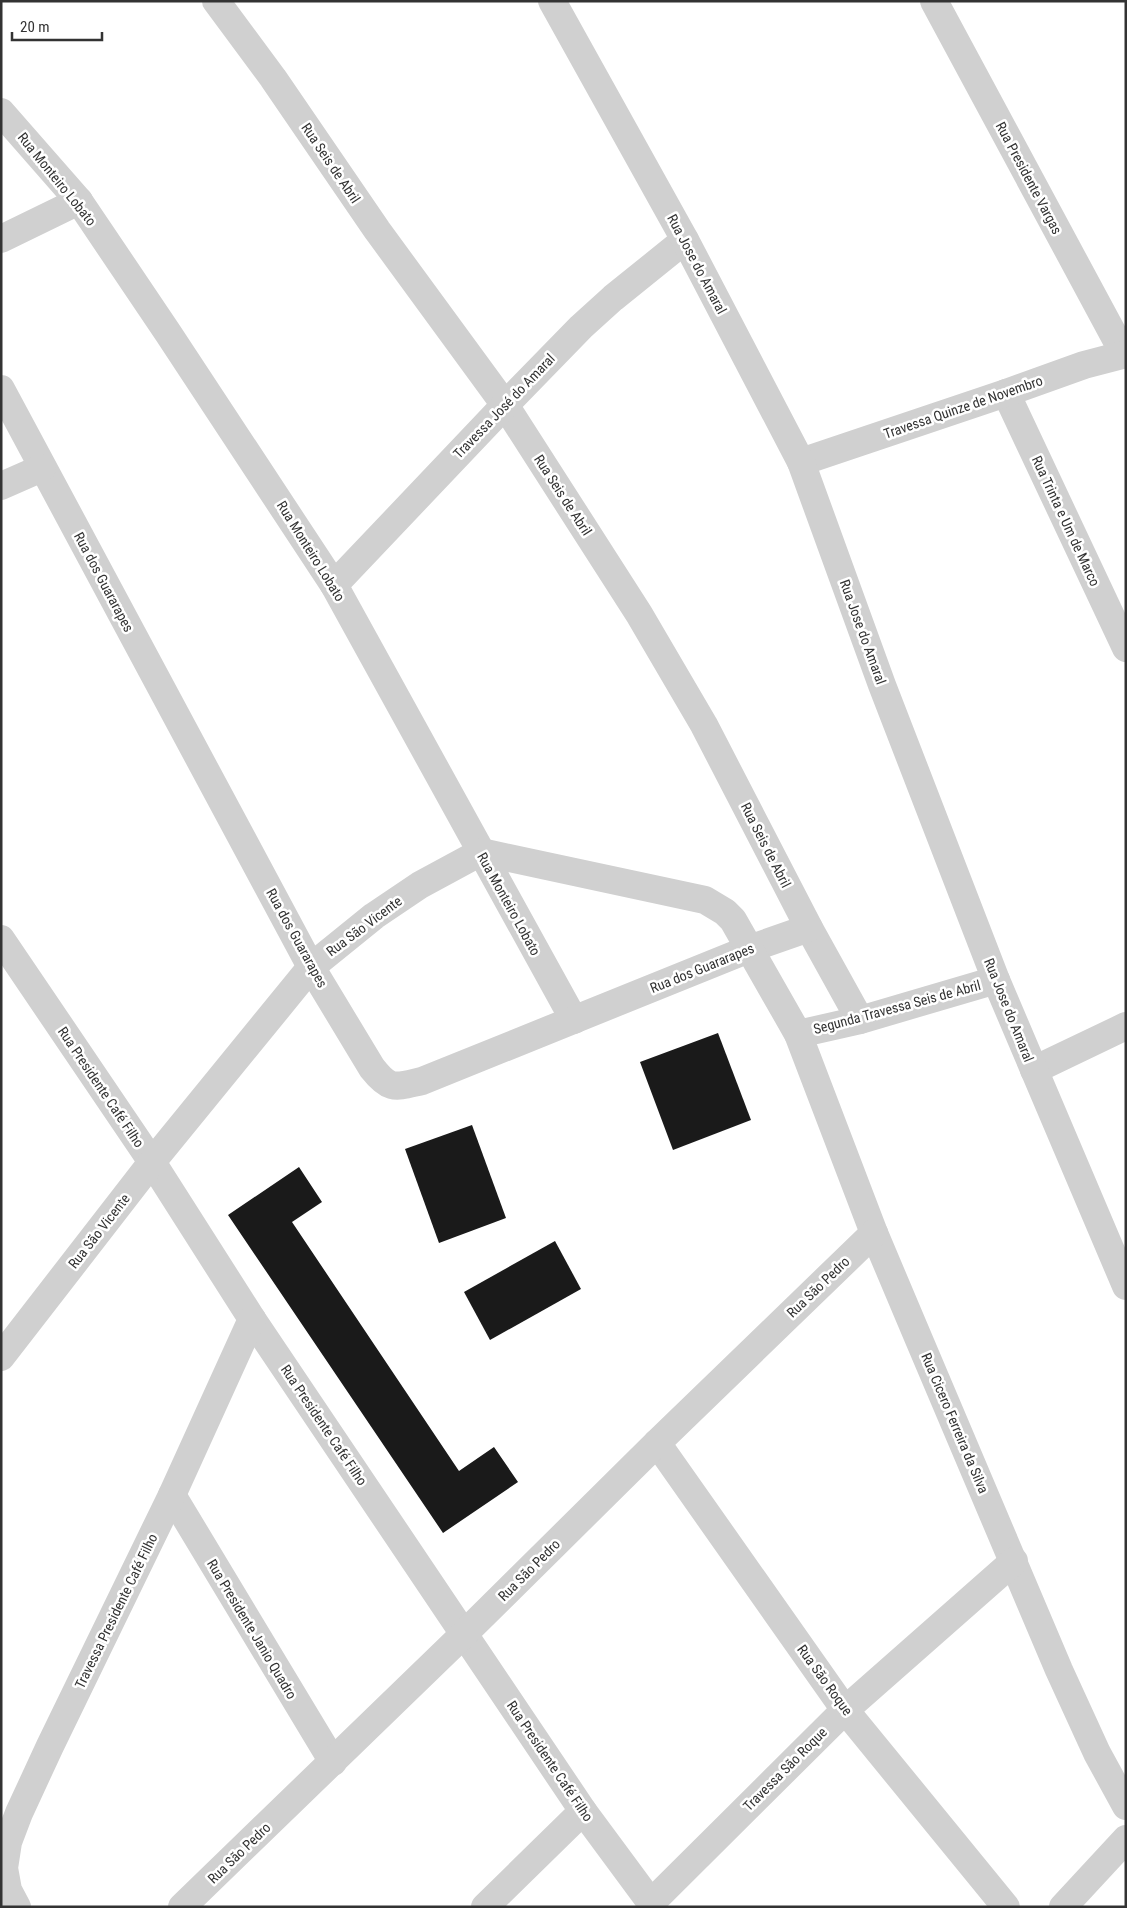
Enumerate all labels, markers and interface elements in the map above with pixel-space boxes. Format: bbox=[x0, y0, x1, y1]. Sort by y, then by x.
scale bar bbox=[12, 10, 102, 42]
text: 20 m bbox=[20, 18, 50, 36]
street label: Rua Presidente Vargas bbox=[993, 119, 1065, 237]
street label: Rua Seis de Abril bbox=[298, 120, 364, 206]
street label: Rua Monteiro Lobato bbox=[15, 129, 99, 229]
street label: Rua Jose do Amaral bbox=[664, 211, 730, 317]
street label: Travessa José do Amaral bbox=[450, 350, 558, 462]
street label: Travessa Quinze de Novembro bbox=[881, 372, 1045, 442]
street label: Rua Seis de Abril bbox=[531, 452, 595, 538]
street label: Rua Trinta e Um de Marco bbox=[1029, 453, 1103, 589]
street label: Rua Monteiro Lobato bbox=[274, 498, 348, 604]
street label: Rua dos Guararapes bbox=[71, 529, 137, 635]
street label: Rua Jose do Amaral bbox=[837, 577, 889, 687]
street label: Rua Seis de Abril bbox=[738, 800, 794, 890]
street label: Rua Monteiro Lobato bbox=[474, 850, 544, 958]
street label: Rua dos Guararapes bbox=[263, 886, 331, 990]
street label: Rua São Vicente bbox=[323, 892, 405, 959]
street label: Rua dos Guararapes bbox=[648, 940, 756, 996]
street label: Rua Jose do Amaral bbox=[981, 956, 1037, 1064]
street label: Segunda Travessa Seis de Abril bbox=[812, 977, 982, 1037]
street label: Rua Presidente Café Filho bbox=[55, 1024, 147, 1150]
street label: Rua São Vicente bbox=[65, 1190, 133, 1271]
street label: Rua São Pedro bbox=[783, 1253, 853, 1321]
street label: Rua Cicero Ferreira da Silva bbox=[918, 1350, 992, 1496]
street label: Rua Presidente Café Filho bbox=[278, 1362, 370, 1488]
street label: Travessa Presidente Café Filho bbox=[71, 1531, 161, 1691]
street label: Rua São Pedro bbox=[495, 1536, 563, 1604]
street label: Rua Presidente Janio Quadro bbox=[204, 1556, 300, 1702]
street label: Rua São Roque bbox=[794, 1642, 856, 1719]
street label: Rua Presidente Café Filho bbox=[504, 1698, 596, 1824]
street label: Travessa São Roque bbox=[740, 1724, 830, 1814]
street label: Rua São Pedro bbox=[204, 1819, 274, 1887]

